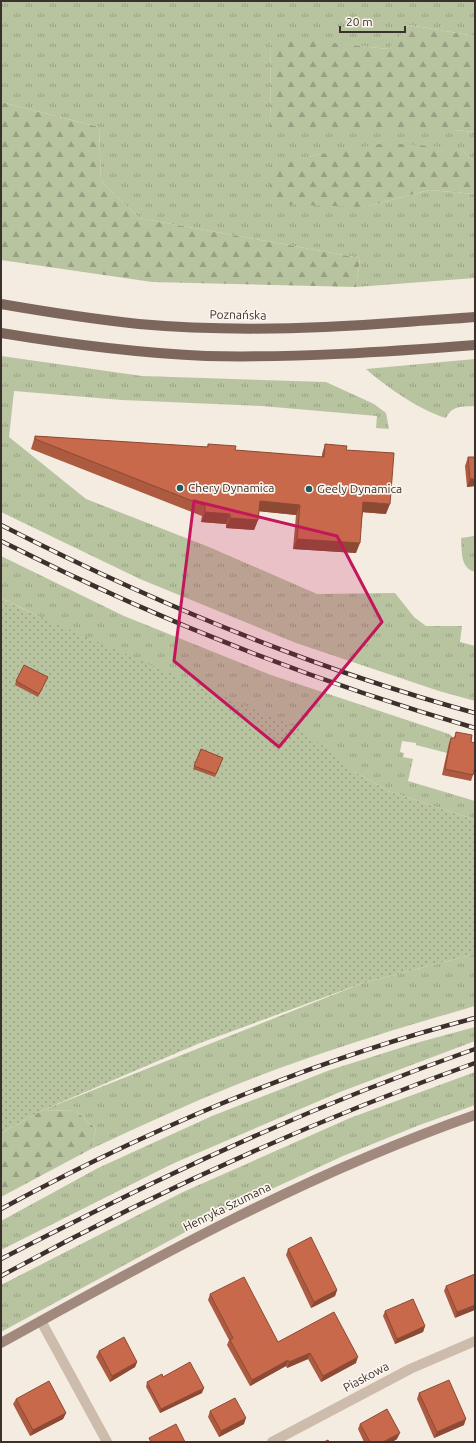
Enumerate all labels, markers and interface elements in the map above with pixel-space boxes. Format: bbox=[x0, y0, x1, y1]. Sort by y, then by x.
scale bar bbox=[340, 8, 405, 34]
text: 20 m bbox=[346, 15, 373, 28]
street label: Poznańska bbox=[210, 308, 267, 321]
place label: Chery Dynamica bbox=[188, 481, 274, 494]
place label: Geely Dynamica bbox=[317, 482, 402, 495]
marker: Chery Dynamica bbox=[175, 483, 185, 493]
marker: Geely Dynamica bbox=[304, 484, 314, 494]
street label: Henryka Szumana bbox=[181, 1180, 273, 1233]
street label: Piaskowa bbox=[341, 1359, 391, 1394]

